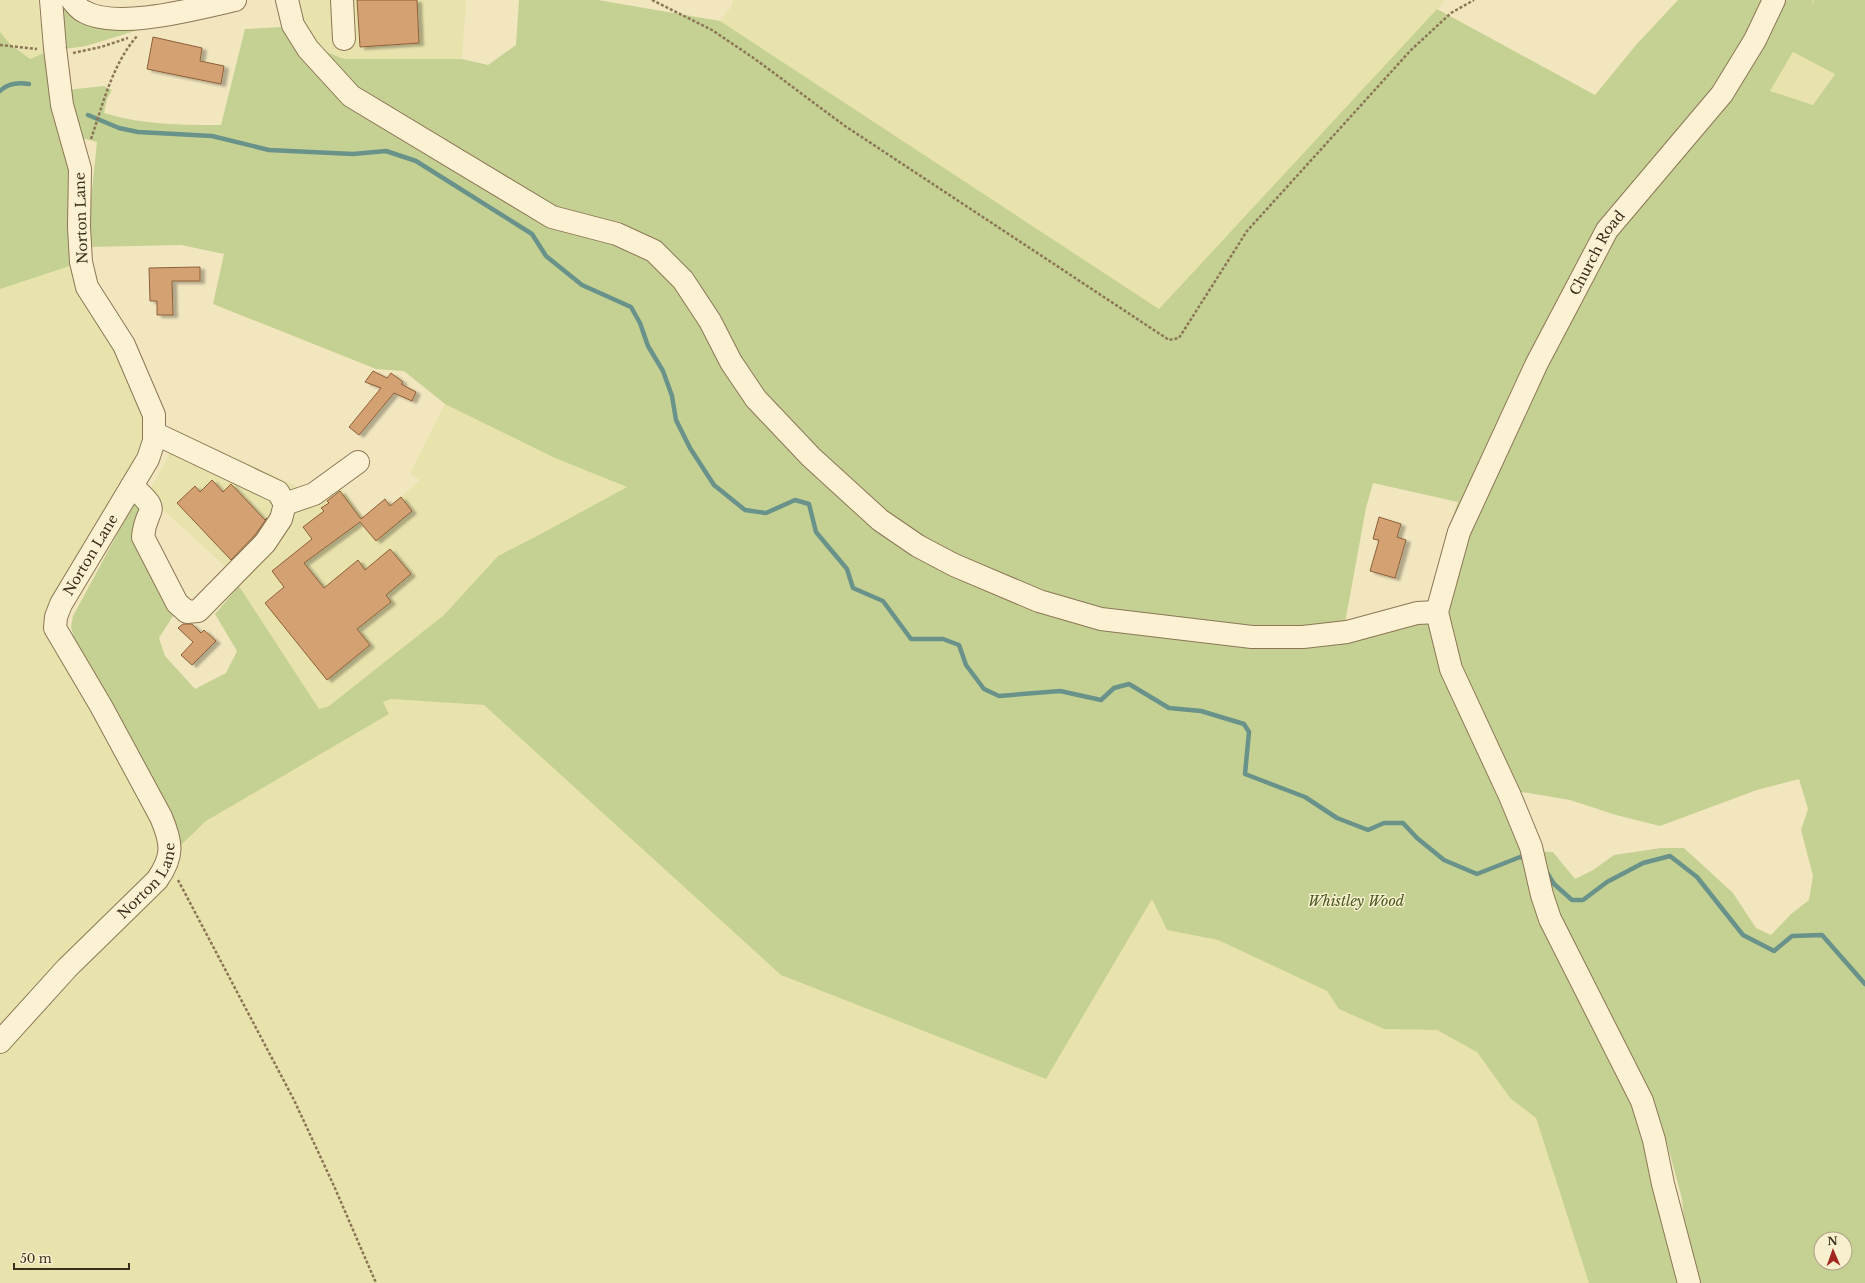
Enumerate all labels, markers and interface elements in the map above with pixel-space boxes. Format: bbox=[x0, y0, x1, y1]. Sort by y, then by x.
street label: Norton Lane bbox=[70, 172, 92, 264]
street label: Church Road bbox=[1565, 206, 1629, 298]
street label: Norton Lane bbox=[59, 511, 122, 599]
street label: Norton Lane bbox=[114, 842, 179, 923]
park label: Whistley Wood bbox=[1308, 892, 1405, 910]
north arrow bbox=[1813, 1231, 1853, 1271]
text: N bbox=[1827, 1234, 1839, 1248]
scale bar bbox=[14, 1245, 129, 1271]
text: 50 m bbox=[20, 1251, 52, 1266]

